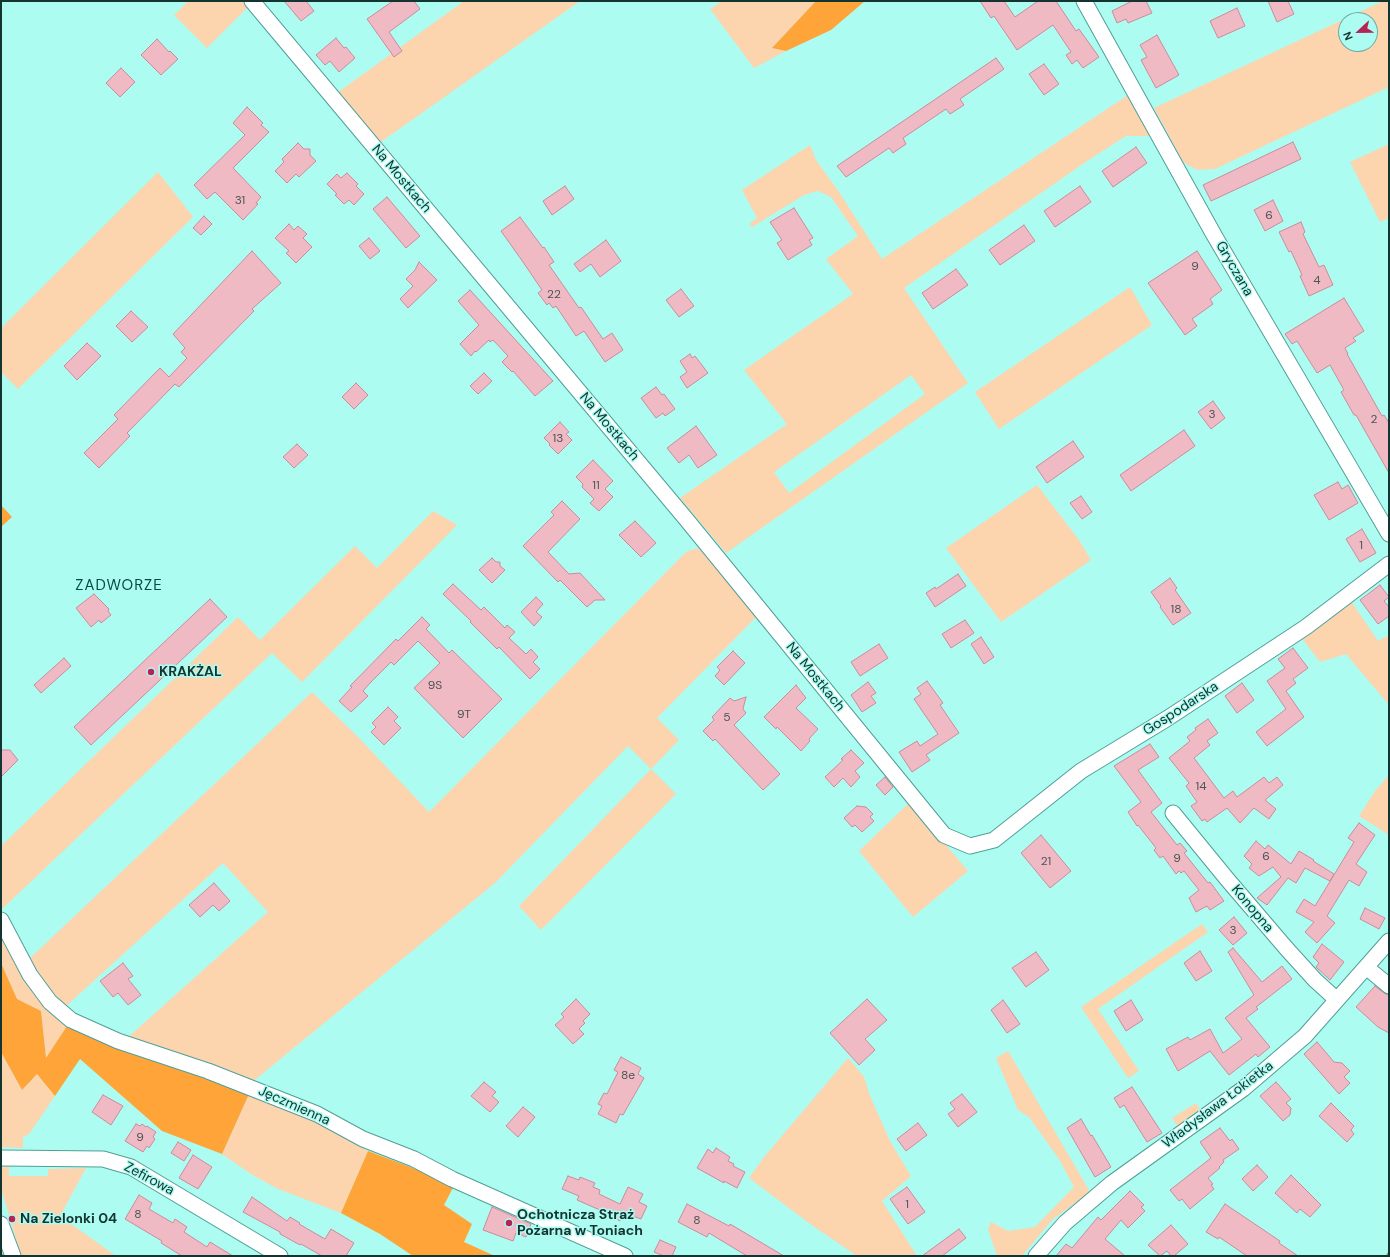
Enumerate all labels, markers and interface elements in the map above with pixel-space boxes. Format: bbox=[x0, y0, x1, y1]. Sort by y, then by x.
north arrow bbox=[1338, 12, 1378, 52]
text: N bbox=[1340, 30, 1356, 42]
street label: Na Mostkach bbox=[368, 141, 434, 217]
house number: 31 bbox=[235, 194, 245, 208]
house number: 6 bbox=[1265, 209, 1273, 223]
street label: Gryczana bbox=[1212, 239, 1256, 299]
house number: 9 bbox=[1191, 260, 1199, 274]
house number: 4 bbox=[1313, 274, 1321, 288]
house number: 22 bbox=[547, 288, 561, 302]
street label: Na Mostkach bbox=[576, 389, 642, 465]
house number: 3 bbox=[1208, 408, 1216, 422]
house number: 2 bbox=[1371, 413, 1377, 427]
house number: 13 bbox=[553, 432, 563, 446]
house number: 11 bbox=[592, 479, 600, 493]
house number: 1 bbox=[1359, 539, 1363, 553]
district label: ZADWORZE bbox=[75, 577, 163, 595]
house number: 18 bbox=[1170, 603, 1182, 617]
street label: Na Mostkach bbox=[782, 639, 848, 715]
place label: KRAKŻAL bbox=[159, 664, 222, 680]
marker: KRAKŻAL bbox=[146, 667, 156, 677]
street label: Gospodarska bbox=[1140, 678, 1222, 740]
house number: 9S bbox=[428, 679, 442, 693]
house number: 9T bbox=[457, 708, 471, 722]
house number: 5 bbox=[723, 711, 731, 725]
house number: 14 bbox=[1195, 780, 1207, 794]
house number: 6 bbox=[1262, 850, 1270, 864]
house number: 9 bbox=[1173, 852, 1181, 866]
house number: 21 bbox=[1041, 855, 1051, 869]
street label: Konopna bbox=[1227, 882, 1277, 936]
house number: 3 bbox=[1229, 924, 1237, 938]
street label: Władysława Łokietka bbox=[1159, 1058, 1277, 1152]
house number: 8e bbox=[621, 1069, 635, 1083]
street label: Jęczmienna bbox=[255, 1083, 333, 1129]
house number: 9 bbox=[136, 1131, 144, 1145]
street label: Zefirowa bbox=[121, 1159, 177, 1199]
house number: 1 bbox=[905, 1198, 909, 1212]
place label: Ochotnicza Straż Pożarna w Toniach bbox=[517, 1207, 643, 1240]
house number: 8 bbox=[134, 1208, 142, 1222]
place label: Na Zielonki 04 bbox=[20, 1211, 117, 1227]
marker: Na Zielonki 04 bbox=[7, 1214, 17, 1224]
house number: 8 bbox=[693, 1214, 701, 1228]
marker: Ochotnicza Straż Pożarna w Toniach bbox=[504, 1218, 514, 1228]

